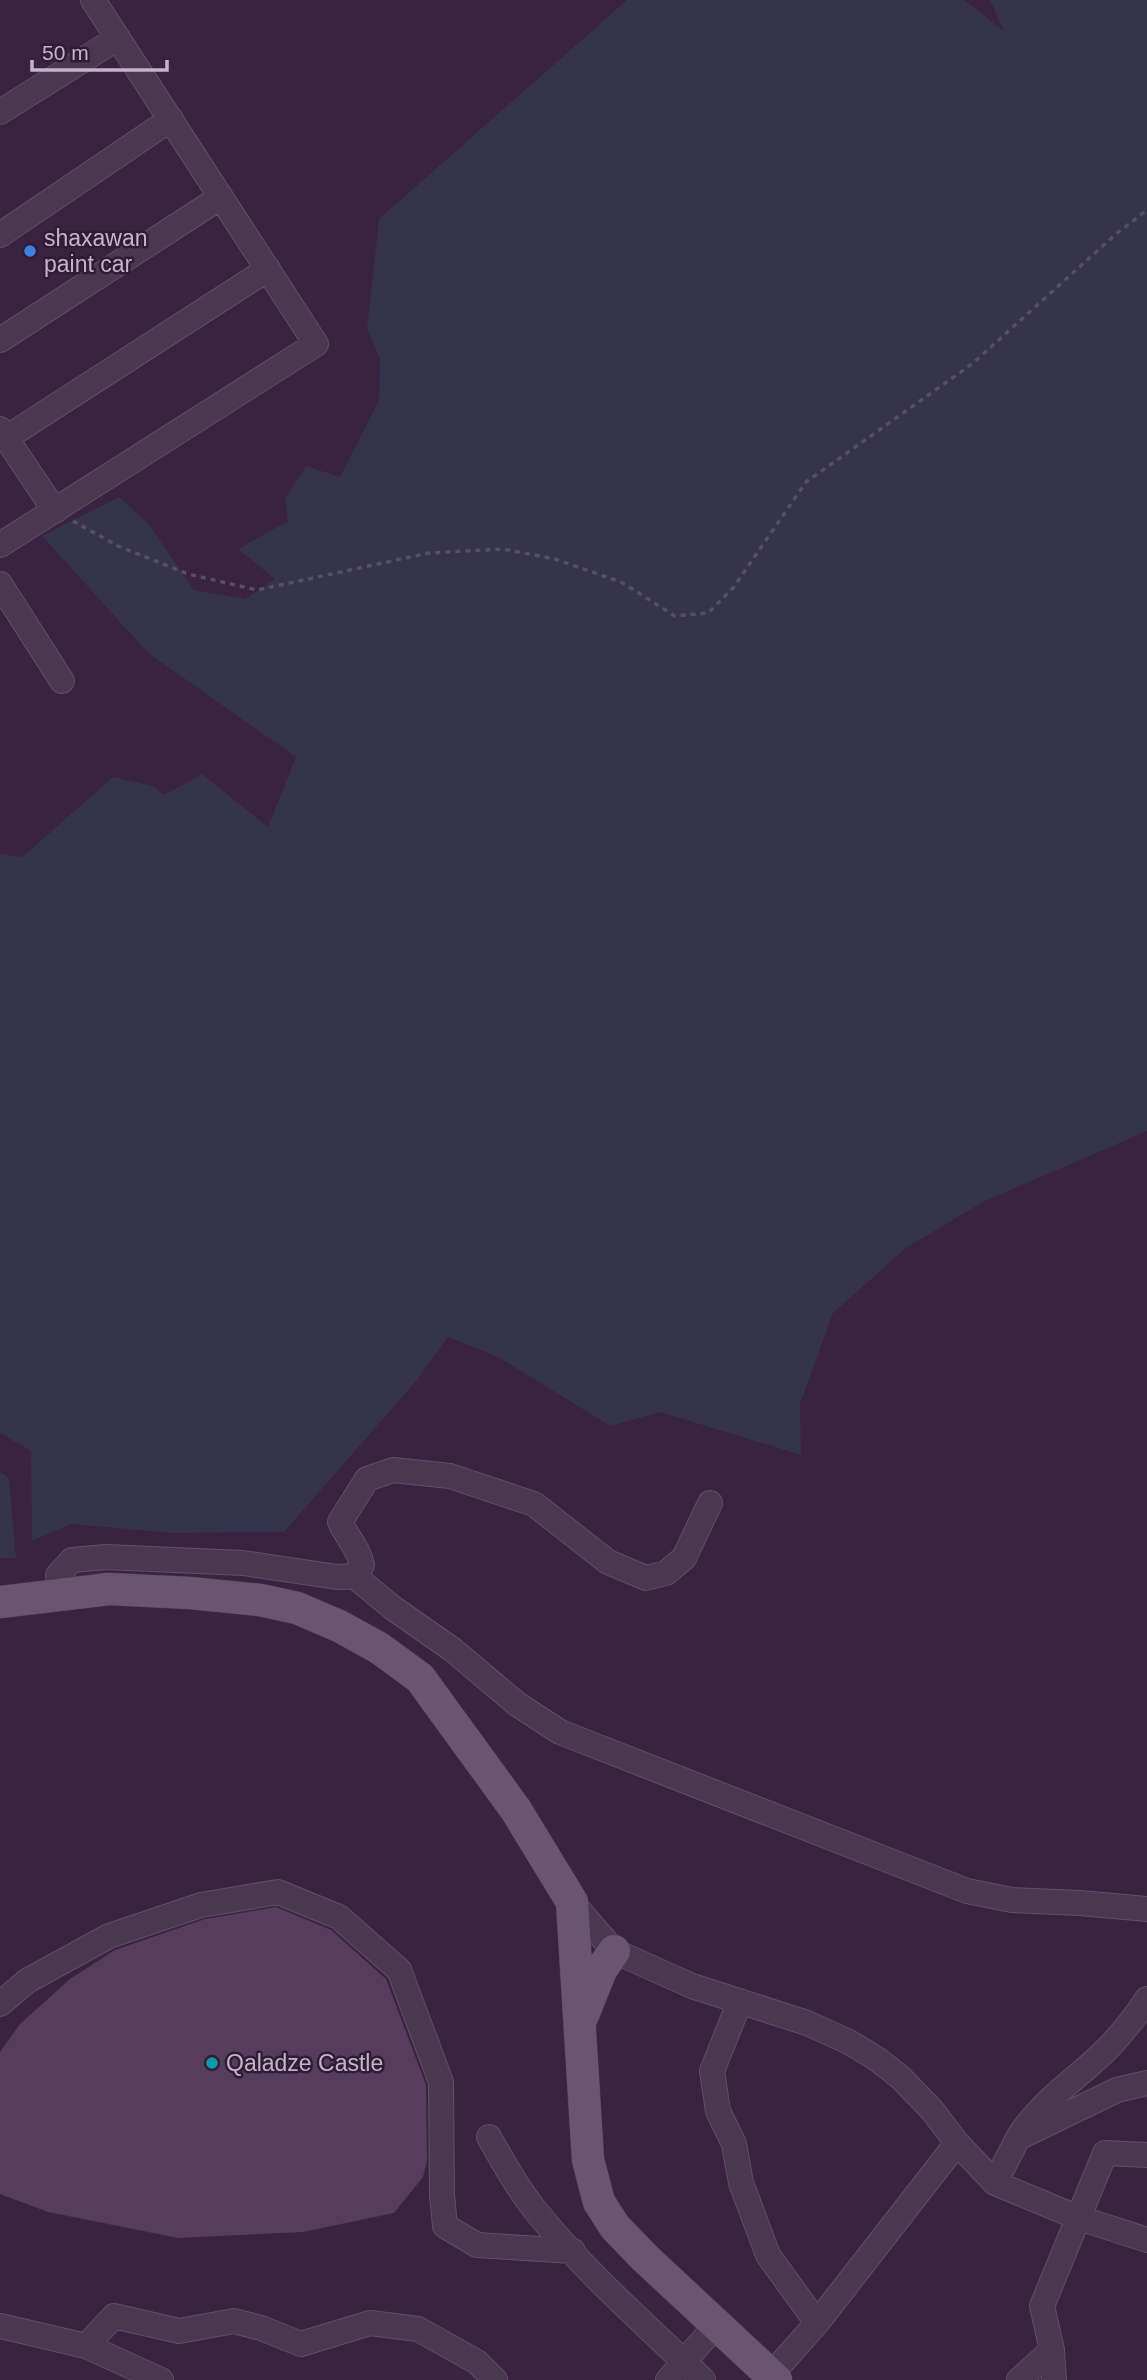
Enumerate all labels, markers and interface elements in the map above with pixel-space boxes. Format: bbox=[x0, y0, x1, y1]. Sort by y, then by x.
scale bar bbox=[32, 28, 166, 72]
text: 50 m bbox=[42, 41, 89, 64]
place label: shaxawan paint car bbox=[44, 225, 148, 277]
marker: shaxawan paint car bbox=[22, 243, 38, 259]
place label: Qaladze Castle bbox=[226, 2050, 383, 2076]
marker: Qaladze Castle bbox=[204, 2055, 220, 2071]

